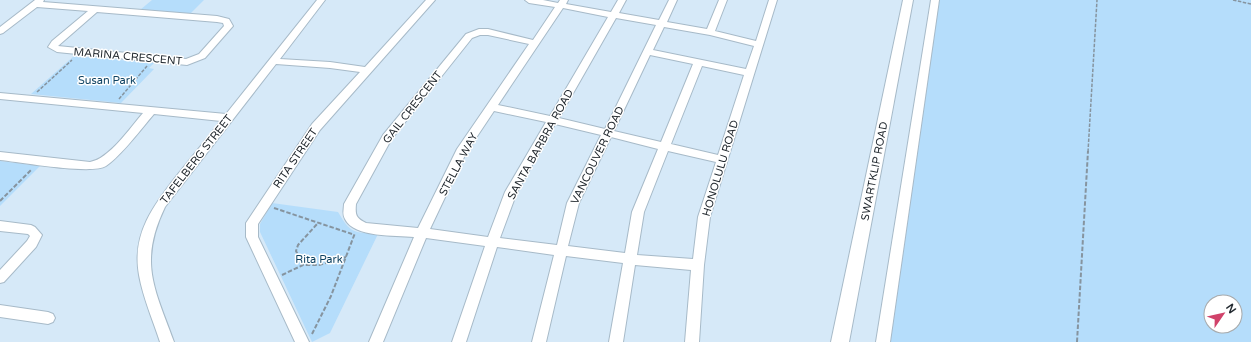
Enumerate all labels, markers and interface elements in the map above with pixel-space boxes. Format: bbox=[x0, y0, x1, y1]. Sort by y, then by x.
street label: MARINA CRESCENT bbox=[73, 45, 183, 68]
street label: GAIL CRESCENT bbox=[380, 68, 445, 146]
park label: Susan Park bbox=[78, 74, 136, 87]
street label: SANTA BARBRA ROAD bbox=[505, 87, 576, 202]
street label: VANCOUVER ROAD bbox=[568, 104, 627, 206]
street label: TAFELBERG STREET bbox=[158, 112, 235, 206]
street label: HONOLULU ROAD bbox=[700, 119, 741, 218]
street label: SWARTKLIP ROAD bbox=[858, 120, 890, 222]
street label: RITA STREET bbox=[271, 126, 320, 191]
street label: STELLA WAY bbox=[436, 131, 480, 198]
park label: Rita Park bbox=[295, 253, 343, 266]
north arrow bbox=[1203, 294, 1243, 334]
text: N bbox=[1223, 301, 1239, 316]

